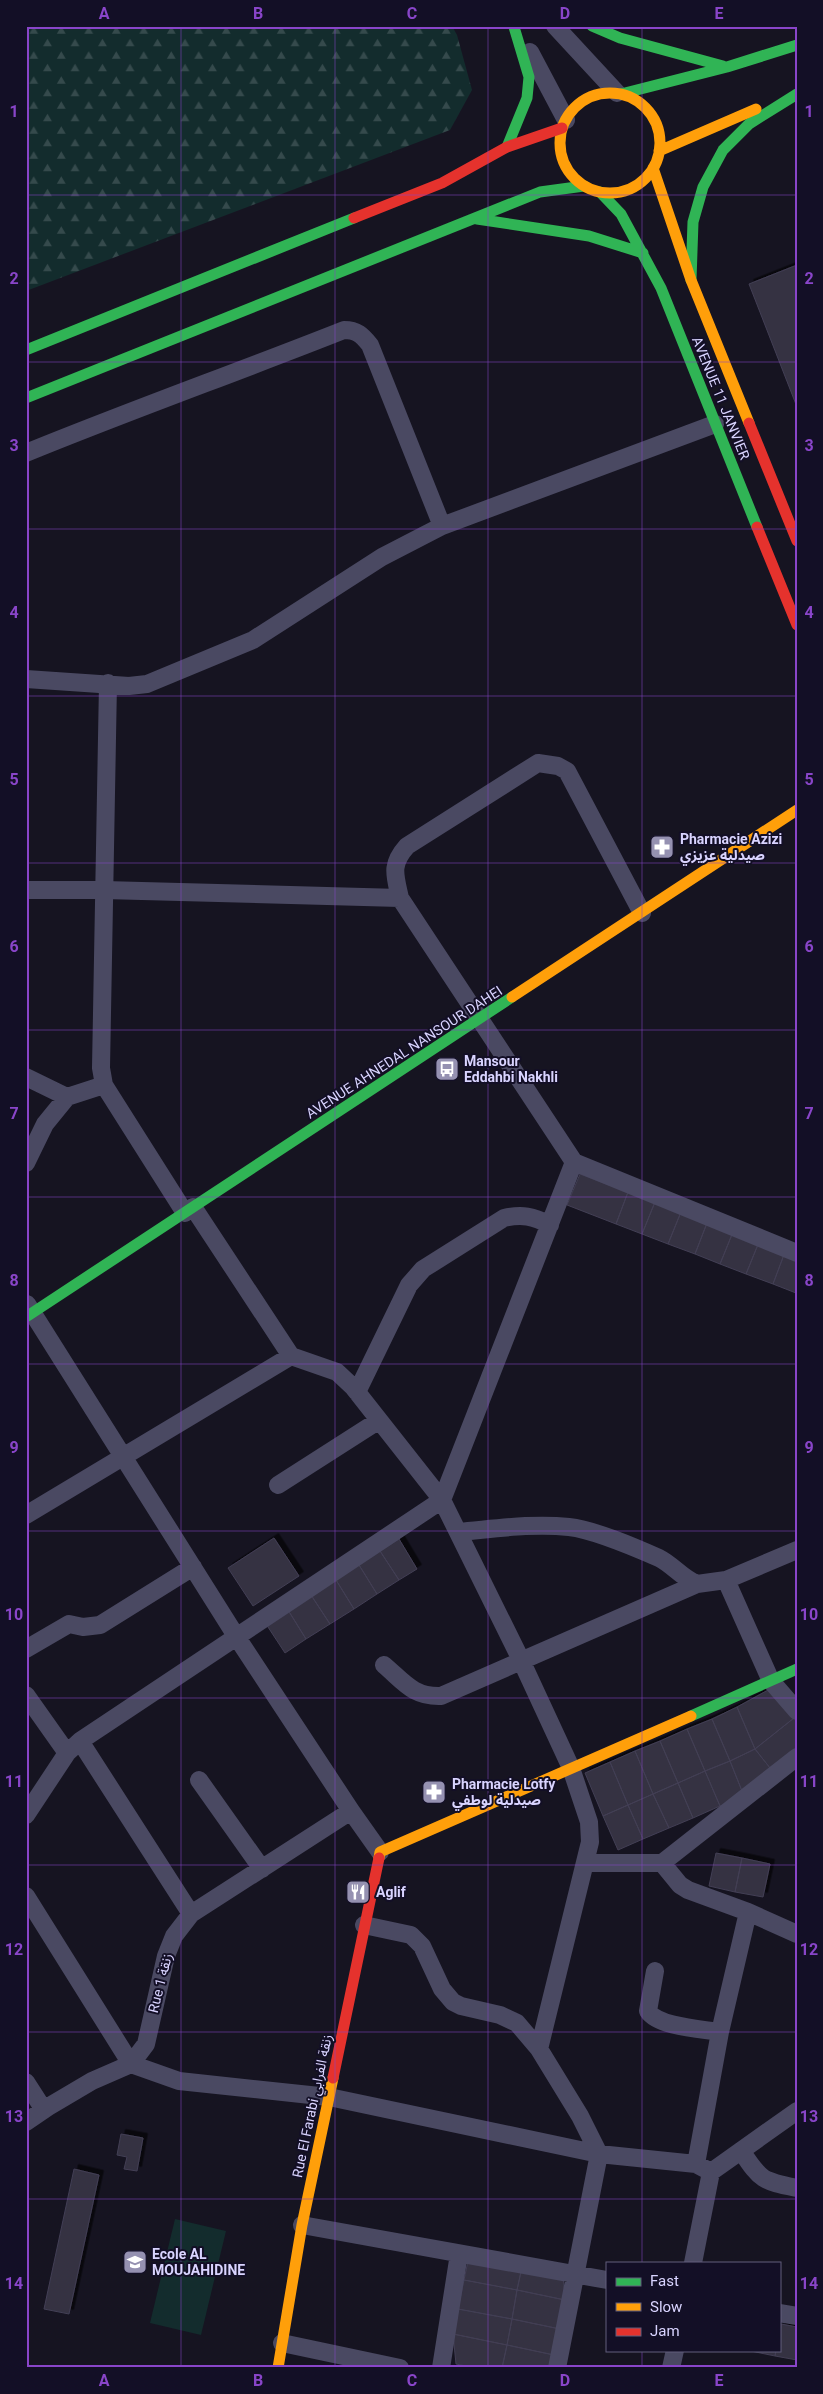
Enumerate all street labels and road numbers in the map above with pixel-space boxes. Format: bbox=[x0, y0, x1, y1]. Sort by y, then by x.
street label: AVENUE 11 JANVIER bbox=[689, 334, 753, 462]
street label: AVENUE AHNEDAL NANSOUR DAHEI bbox=[303, 983, 505, 1121]
street label: Rue 1 زنقة bbox=[145, 1952, 176, 2015]
street label: Rue El Farabi زنقة الفرابي bbox=[289, 2033, 338, 2180]

